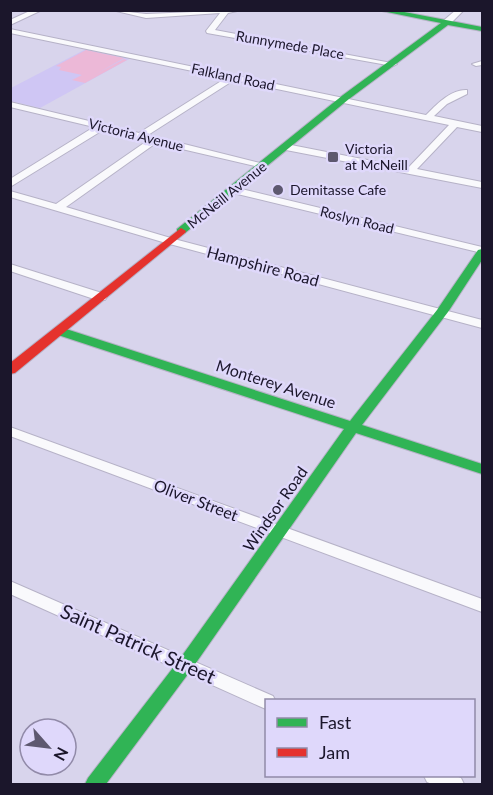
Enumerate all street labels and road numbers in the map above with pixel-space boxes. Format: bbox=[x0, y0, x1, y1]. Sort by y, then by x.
street label: Runnymede Place bbox=[235, 27, 345, 62]
street label: Falkland Road bbox=[190, 59, 276, 94]
street label: Victoria Avenue bbox=[87, 114, 185, 155]
street label: McNeill Avenue bbox=[184, 158, 270, 232]
street label: Roslyn Road bbox=[319, 202, 396, 237]
street label: Hampshire Road bbox=[205, 241, 321, 290]
street label: Monterey Avenue bbox=[214, 355, 338, 412]
street label: Windsor Road bbox=[238, 463, 311, 555]
street label: Oliver Street bbox=[151, 475, 241, 524]
street label: Saint Patrick Street bbox=[57, 598, 220, 688]

